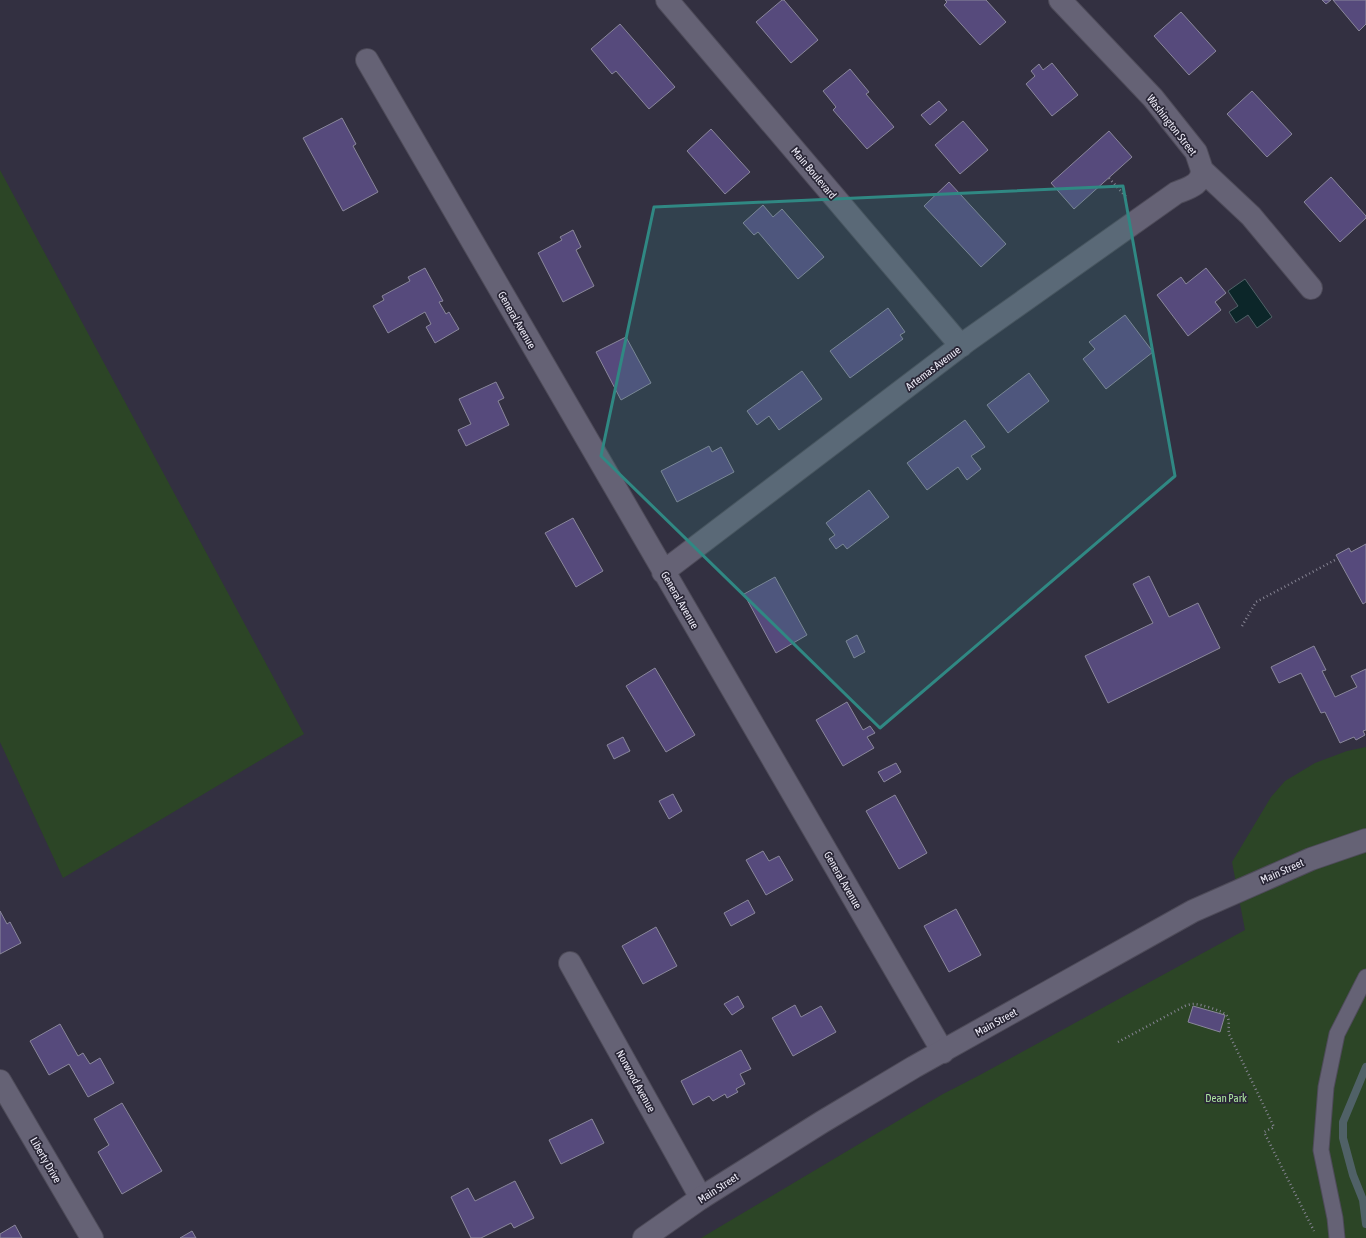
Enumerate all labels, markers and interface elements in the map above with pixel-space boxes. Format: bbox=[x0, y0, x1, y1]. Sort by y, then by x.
street label: Washington Street bbox=[1145, 92, 1199, 158]
street label: Main Boulevard bbox=[789, 145, 839, 201]
street label: General Avenue bbox=[496, 289, 538, 351]
street label: Artemas Avenue bbox=[903, 344, 963, 392]
street label: General Avenue bbox=[659, 569, 701, 631]
street label: General Avenue bbox=[822, 849, 864, 911]
street label: Main Street bbox=[1259, 856, 1305, 886]
street label: Main Street bbox=[973, 1006, 1019, 1038]
street label: Norwood Avenue bbox=[614, 1048, 658, 1114]
park label: Dean Park bbox=[1205, 1092, 1247, 1104]
street label: Liberty Drive bbox=[28, 1135, 64, 1185]
street label: Main Street bbox=[695, 1170, 741, 1206]

